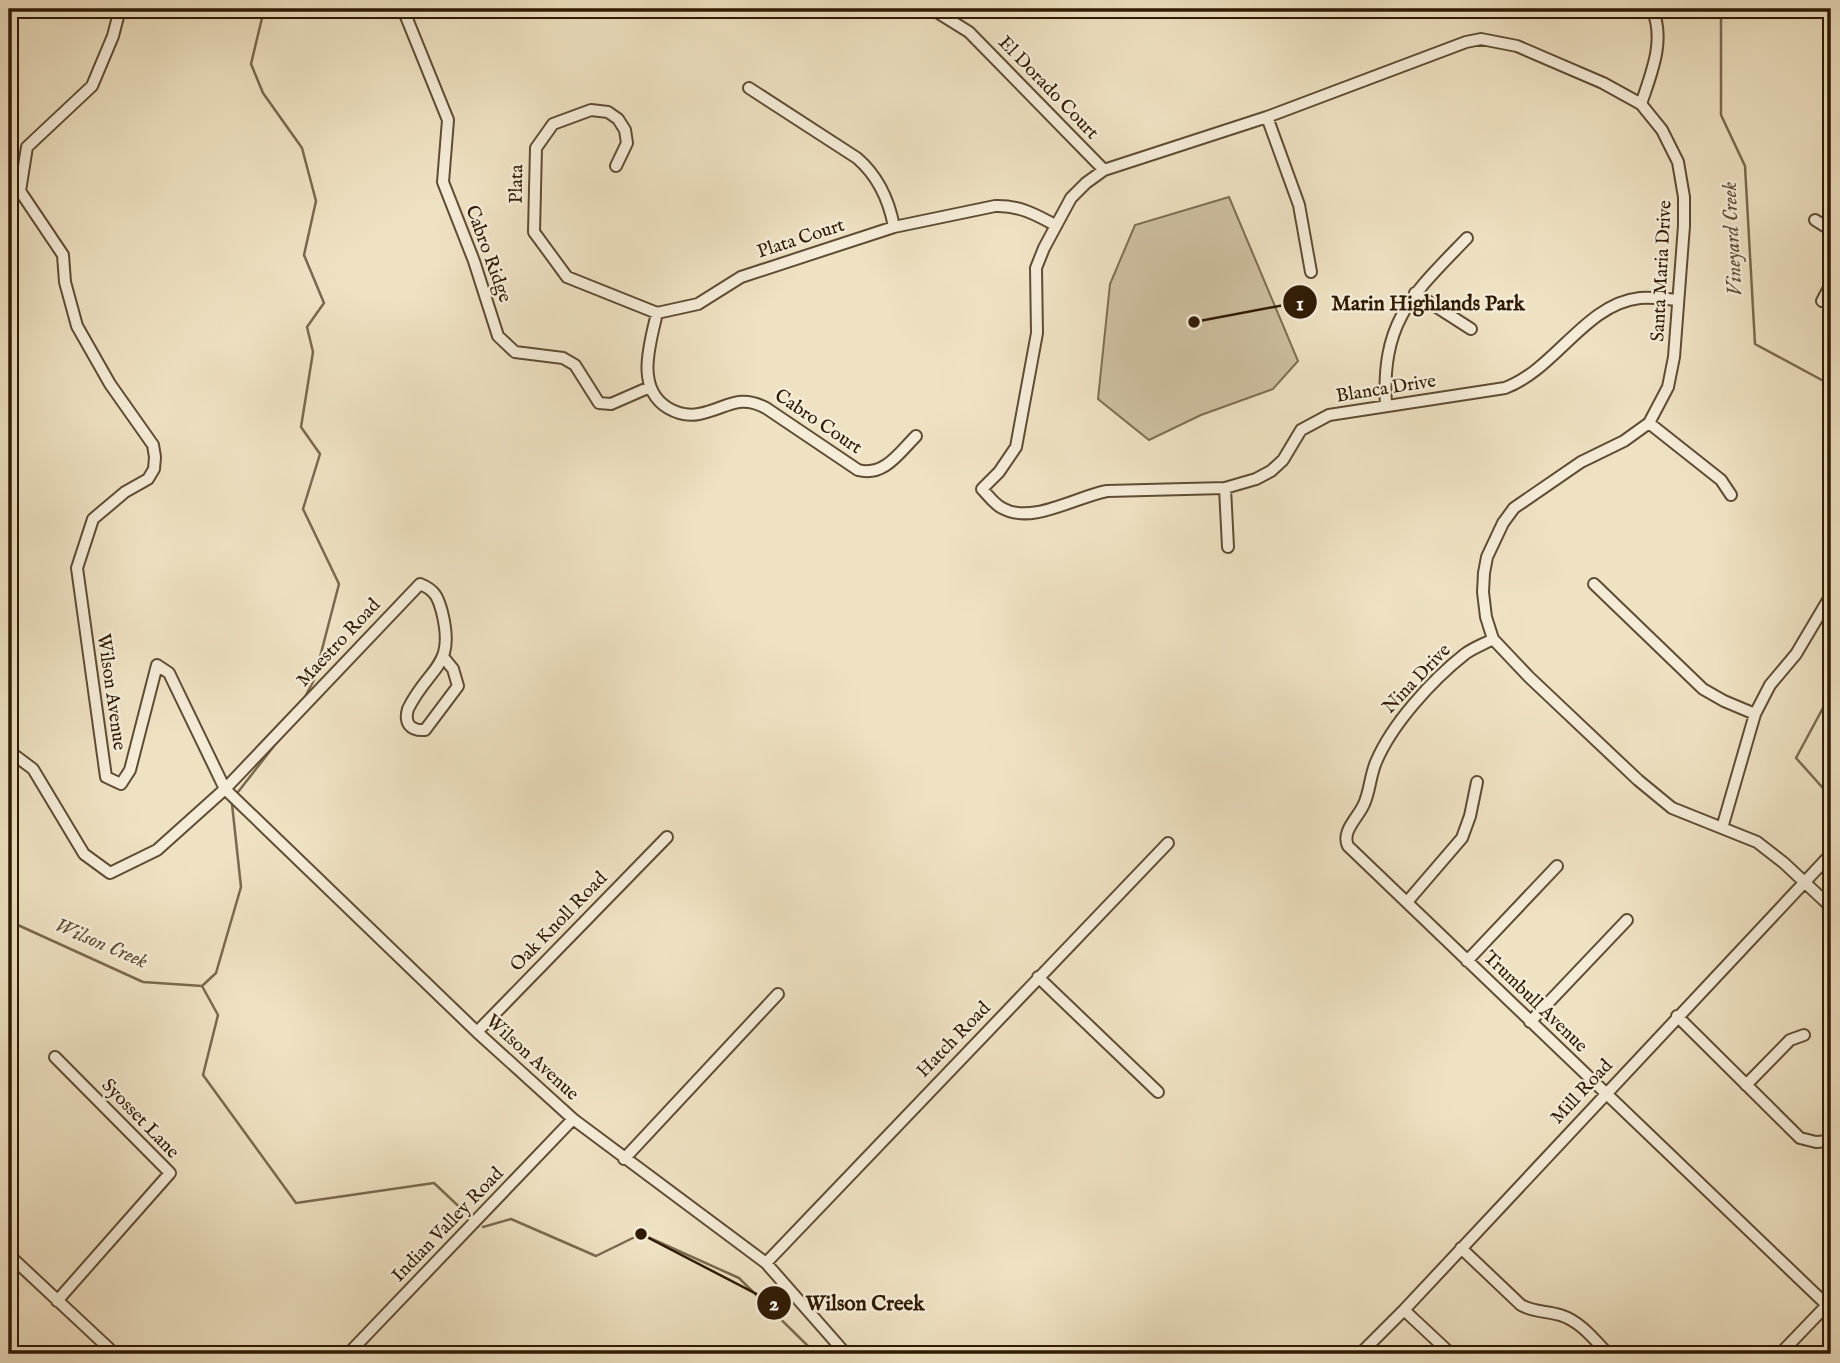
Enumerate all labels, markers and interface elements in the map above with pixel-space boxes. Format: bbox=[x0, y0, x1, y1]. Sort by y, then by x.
street label: El Dorado Court bbox=[993, 31, 1104, 145]
street label: Plata bbox=[505, 163, 529, 204]
water label: Vineyard Creek bbox=[1716, 181, 1749, 297]
street label: Santa Maria Drive bbox=[1646, 199, 1678, 342]
street label: Cabro Ridge bbox=[459, 202, 517, 306]
street label: Plata Court bbox=[754, 213, 848, 264]
callout: Marin Highlands Park bbox=[1282, 281, 1538, 323]
text: 1 bbox=[1296, 291, 1304, 318]
text: Marin Highlands Park bbox=[1331, 291, 1525, 318]
street label: Blanca Drive bbox=[1334, 369, 1438, 409]
street label: Cabro Court bbox=[770, 384, 867, 460]
street label: Maestro Road bbox=[292, 593, 387, 692]
street label: Wilson Avenue bbox=[91, 632, 131, 752]
street label: Nina Drive bbox=[1378, 639, 1456, 719]
street label: Oak Knoll Road bbox=[505, 866, 613, 977]
water label: Wilson Creek bbox=[50, 912, 152, 976]
street label: Trumbull Avenue bbox=[1478, 946, 1593, 1058]
street label: Hatch Road bbox=[912, 996, 997, 1083]
street label: Wilson Avenue bbox=[480, 1010, 584, 1106]
street label: Mill Road bbox=[1546, 1054, 1619, 1130]
street label: Syosset Lane bbox=[96, 1074, 184, 1164]
street label: Indian Valley Road bbox=[387, 1162, 510, 1288]
callout: Wilson Creek bbox=[756, 1282, 938, 1324]
text: 2 bbox=[769, 1291, 779, 1318]
text: Wilson Creek bbox=[805, 1291, 925, 1318]

